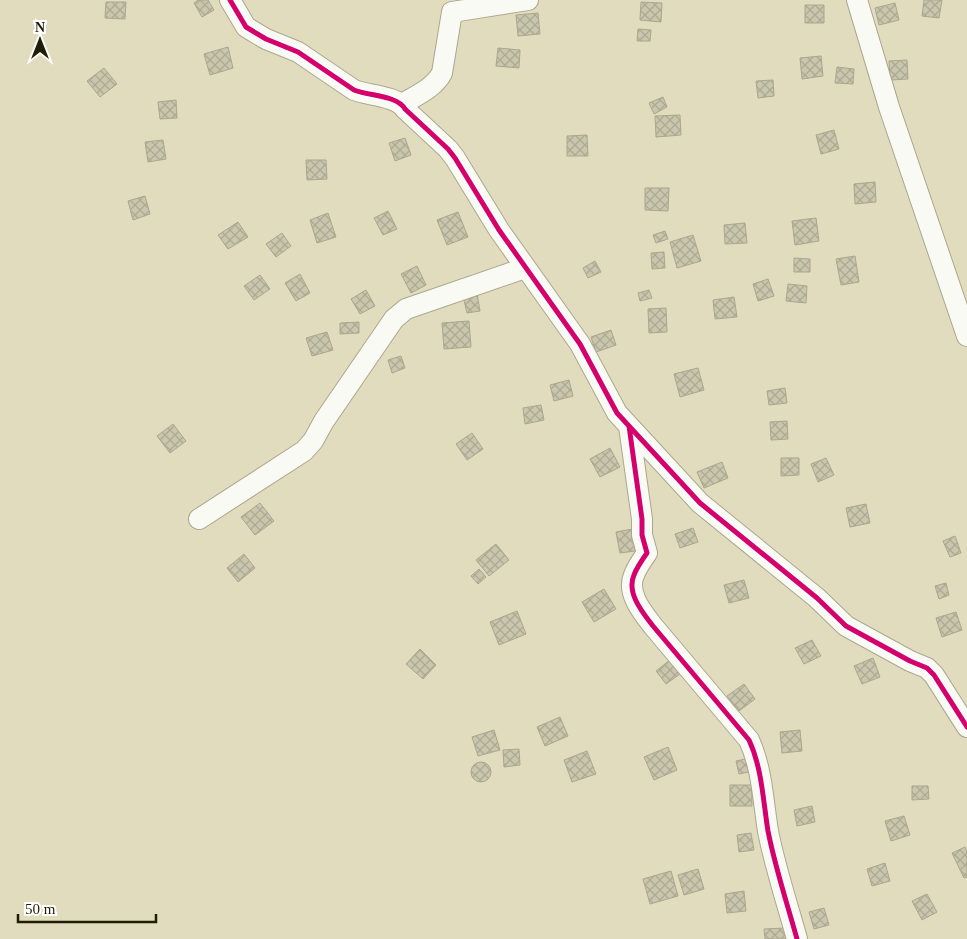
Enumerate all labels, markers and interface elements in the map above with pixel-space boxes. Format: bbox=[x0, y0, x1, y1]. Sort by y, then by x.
north arrow bbox=[15, 15, 65, 65]
text: N bbox=[35, 20, 45, 35]
scale bar bbox=[18, 892, 155, 924]
text: 50 m bbox=[25, 901, 56, 917]

